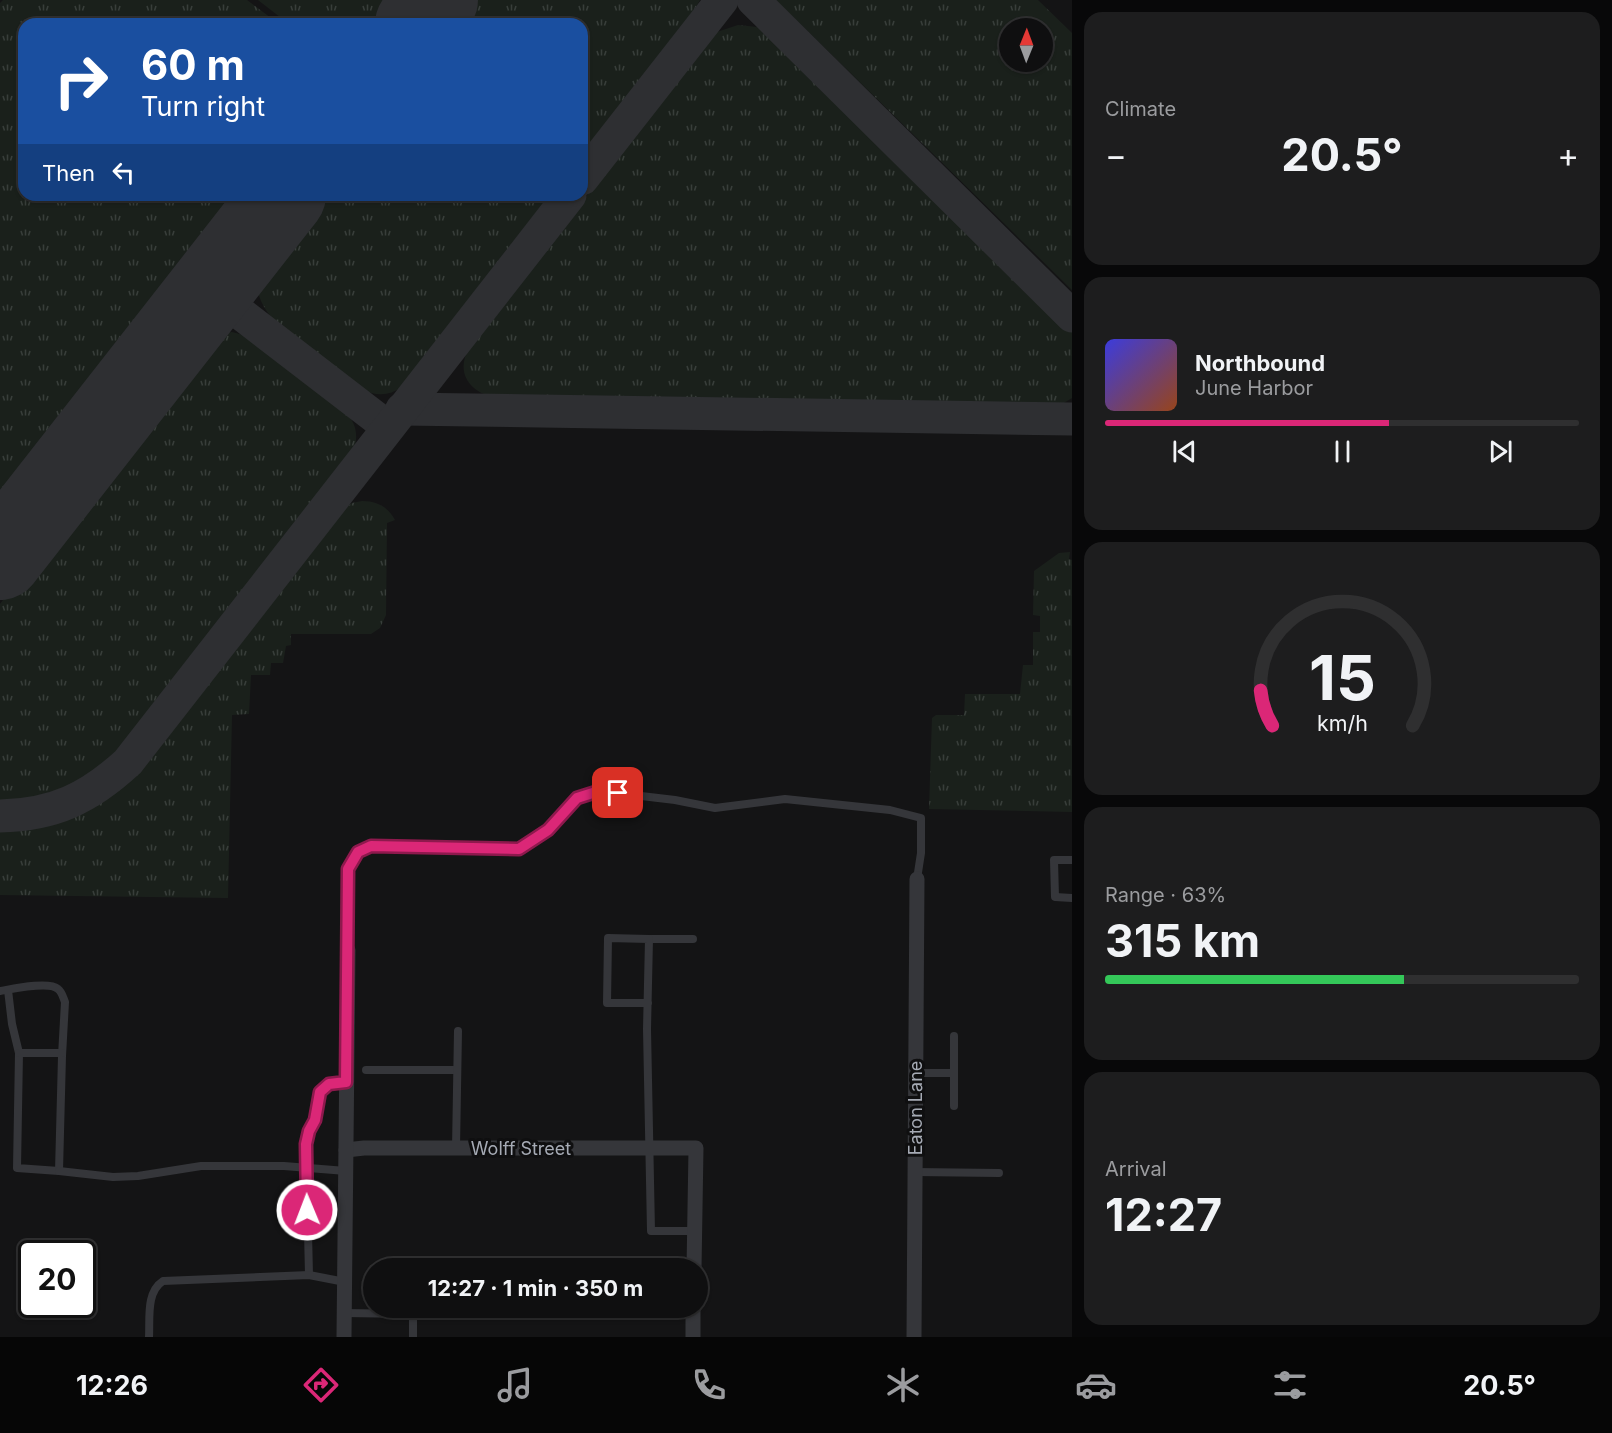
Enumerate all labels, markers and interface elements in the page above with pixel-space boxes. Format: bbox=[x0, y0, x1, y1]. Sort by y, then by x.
north arrow bbox=[999, 18, 1053, 72]
map controls bbox=[999, 18, 1053, 72]
text: 60 m bbox=[141, 39, 245, 90]
icon: right bbox=[42, 42, 120, 120]
text: Turn right bbox=[141, 90, 265, 123]
text: Climate bbox=[1105, 97, 1176, 121]
text: 20.5° bbox=[1281, 127, 1403, 182]
text: − bbox=[1105, 135, 1127, 175]
text: + bbox=[1557, 135, 1579, 175]
icon: left bbox=[107, 156, 140, 189]
text: Then bbox=[42, 160, 95, 186]
text: Northbound bbox=[1195, 350, 1325, 376]
text: June Harbor bbox=[1195, 376, 1313, 400]
icon: previous bbox=[1168, 435, 1201, 468]
icon: pause bbox=[1326, 435, 1359, 468]
icon: next bbox=[1484, 435, 1517, 468]
text: 15 bbox=[1309, 640, 1375, 715]
text: km/h bbox=[1317, 710, 1367, 736]
pin bbox=[592, 767, 643, 818]
icon: arrive bbox=[601, 776, 634, 809]
text: Range · 63% bbox=[1105, 883, 1226, 907]
text: 315 km bbox=[1105, 913, 1260, 968]
street label: Eaton Lane bbox=[905, 1061, 926, 1155]
street label: Wolff Street bbox=[471, 1138, 571, 1159]
text: Arrival bbox=[1105, 1157, 1167, 1181]
position arrow bbox=[275, 1178, 339, 1242]
text: 12:27 bbox=[1105, 1187, 1222, 1242]
speed limit sign: 20 bbox=[18, 1240, 96, 1318]
text: 12:27 · 1 min · 350 m bbox=[428, 1275, 643, 1301]
icon: directions bbox=[300, 1364, 342, 1406]
icon: music bbox=[494, 1364, 536, 1406]
icon: phone bbox=[688, 1364, 730, 1406]
icon: climate bbox=[882, 1364, 924, 1406]
icon: car bbox=[1075, 1364, 1117, 1406]
icon: filters bbox=[1269, 1364, 1311, 1406]
text: 12:26 bbox=[76, 1369, 148, 1402]
text: 20.5° bbox=[1463, 1369, 1536, 1402]

